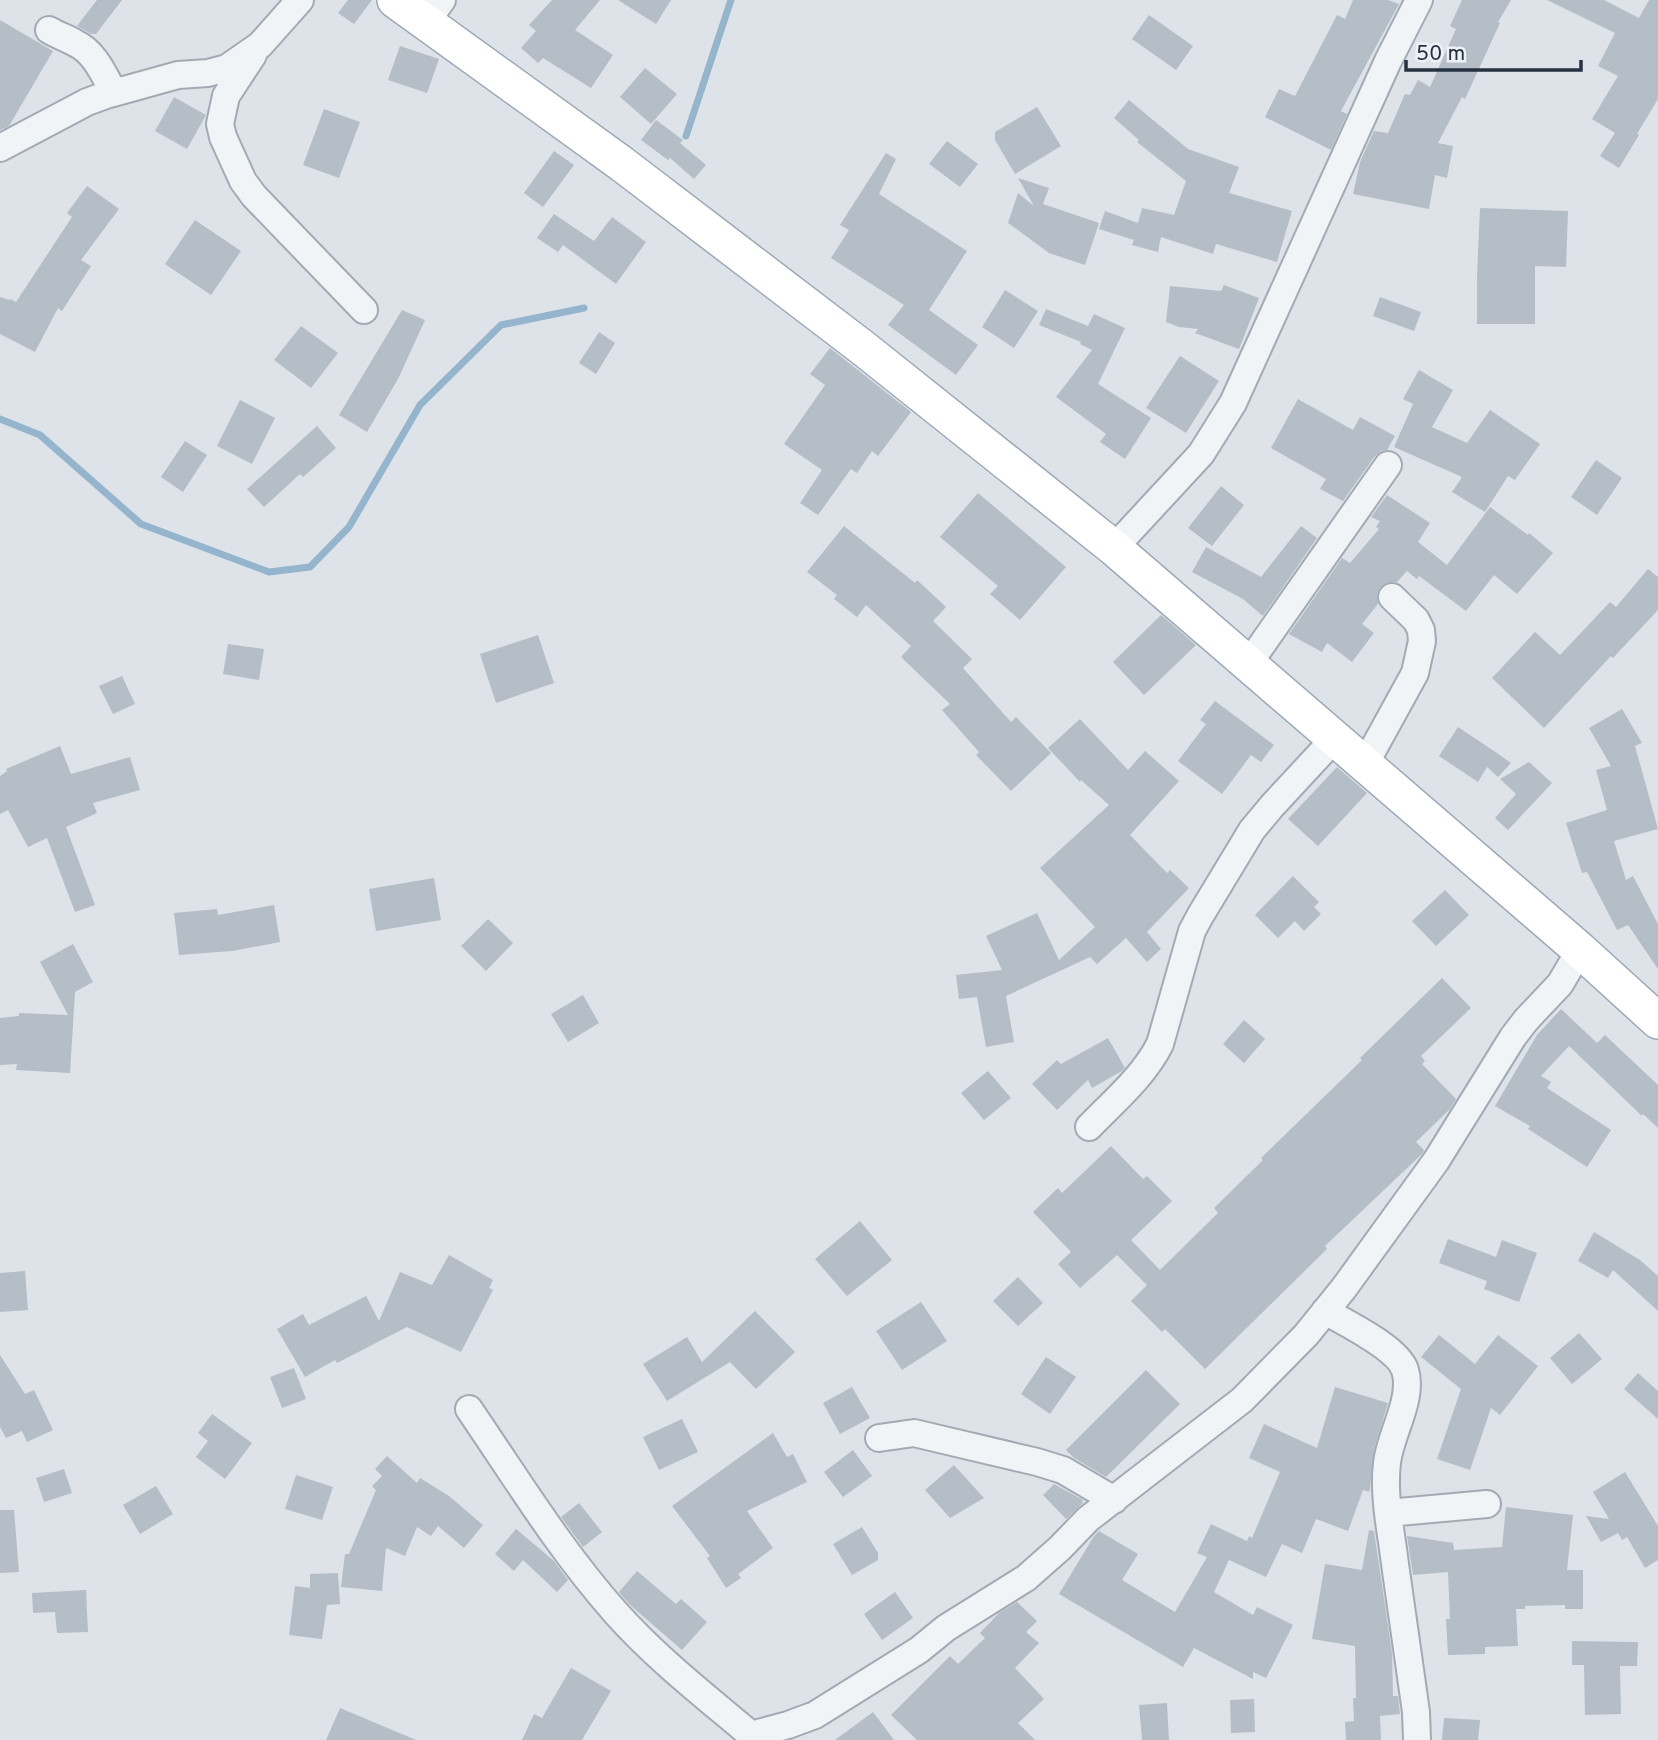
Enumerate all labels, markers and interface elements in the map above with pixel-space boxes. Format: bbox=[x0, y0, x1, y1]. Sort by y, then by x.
scale bar bbox=[1406, 28, 1581, 72]
text: 50 m bbox=[1416, 41, 1465, 68]

